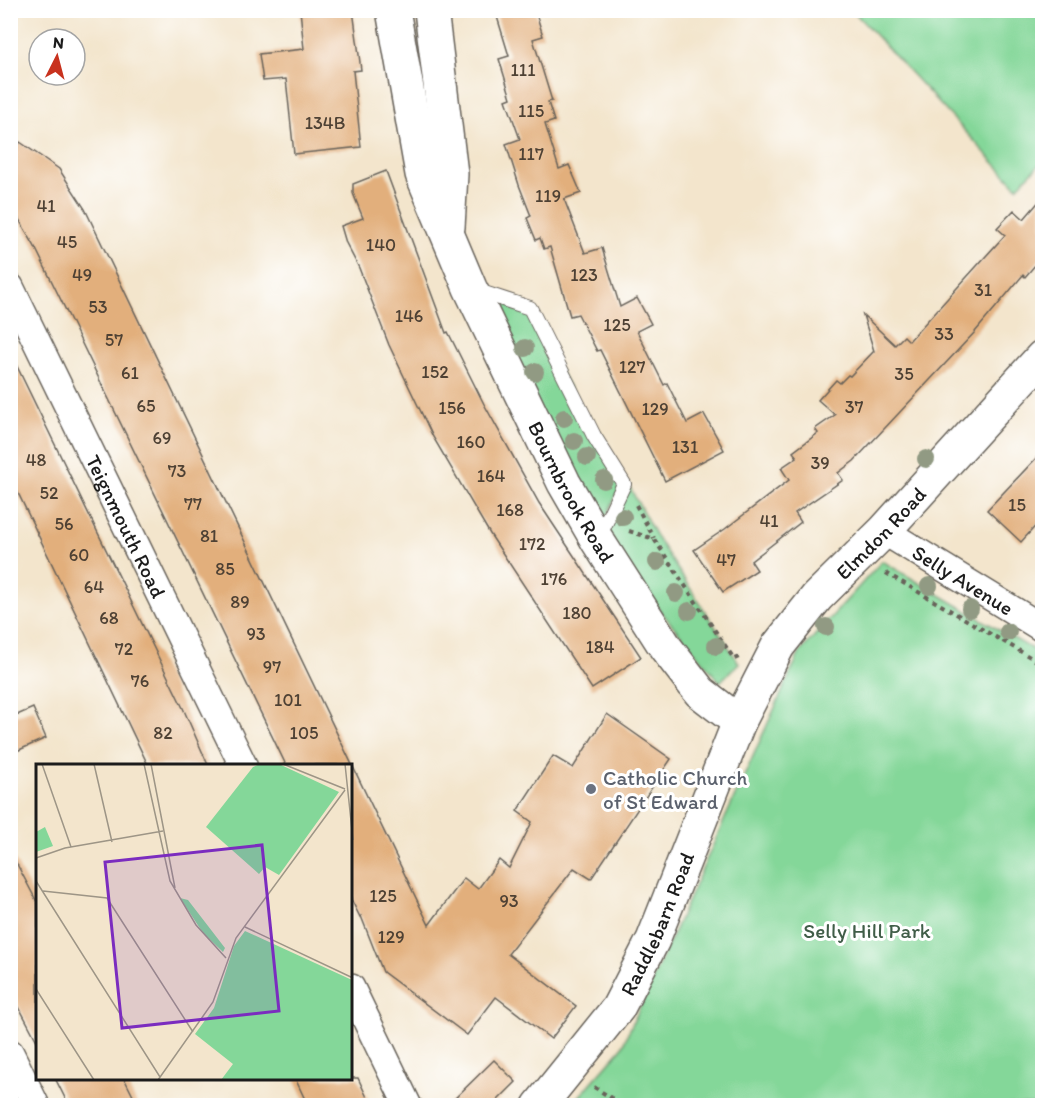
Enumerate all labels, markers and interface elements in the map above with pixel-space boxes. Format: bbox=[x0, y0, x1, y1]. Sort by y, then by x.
north arrow bbox=[27, 27, 87, 87]
text: N bbox=[52, 33, 65, 53]
house number: 111 bbox=[510, 59, 536, 81]
house number: 115 bbox=[518, 100, 544, 122]
house number: 134B bbox=[305, 112, 345, 134]
house number: 117 bbox=[518, 143, 544, 165]
house number: 119 bbox=[535, 185, 561, 207]
house number: 41 bbox=[36, 195, 56, 217]
house number: 45 bbox=[57, 231, 77, 253]
house number: 140 bbox=[366, 234, 396, 256]
house number: 49 bbox=[72, 264, 92, 286]
house number: 123 bbox=[570, 264, 598, 286]
house number: 31 bbox=[974, 279, 992, 301]
house number: 53 bbox=[88, 296, 108, 318]
house number: 146 bbox=[395, 305, 423, 327]
house number: 125 bbox=[603, 314, 631, 336]
house number: 33 bbox=[934, 323, 954, 345]
house number: 57 bbox=[105, 329, 123, 351]
house number: 127 bbox=[619, 356, 645, 378]
house number: 152 bbox=[421, 361, 449, 383]
house number: 61 bbox=[121, 362, 139, 384]
house number: 35 bbox=[894, 363, 914, 385]
house number: 65 bbox=[137, 395, 155, 417]
house number: 37 bbox=[845, 396, 863, 418]
house number: 156 bbox=[438, 397, 466, 419]
house number: 129 bbox=[641, 398, 669, 420]
street label: Bournbrook Road bbox=[523, 417, 621, 567]
house number: 69 bbox=[153, 427, 171, 449]
house number: 160 bbox=[457, 431, 485, 453]
house number: 131 bbox=[672, 436, 698, 458]
house number: 48 bbox=[26, 449, 46, 471]
street label: Teignmouth Road bbox=[81, 450, 172, 602]
house number: 39 bbox=[810, 452, 830, 474]
house number: 73 bbox=[168, 460, 187, 482]
house number: 164 bbox=[477, 465, 506, 487]
street label: Elmdon Road bbox=[830, 481, 931, 584]
house number: 52 bbox=[40, 482, 59, 504]
house number: 77 bbox=[184, 493, 202, 515]
house number: 15 bbox=[1008, 494, 1026, 516]
house number: 168 bbox=[496, 499, 524, 521]
house number: 41 bbox=[759, 510, 779, 532]
house number: 56 bbox=[55, 513, 73, 535]
house number: 81 bbox=[200, 525, 218, 547]
house number: 172 bbox=[519, 533, 546, 555]
street label: Selly Avenue bbox=[908, 539, 1018, 620]
house number: 60 bbox=[69, 544, 89, 566]
house number: 47 bbox=[716, 549, 736, 571]
house number: 85 bbox=[215, 558, 235, 580]
house number: 176 bbox=[541, 568, 567, 590]
house number: 64 bbox=[84, 576, 104, 598]
house number: 89 bbox=[230, 591, 250, 613]
house number: 180 bbox=[562, 602, 592, 624]
house number: 68 bbox=[99, 607, 119, 629]
house number: 93 bbox=[246, 623, 266, 645]
house number: 184 bbox=[585, 636, 615, 658]
house number: 72 bbox=[115, 638, 134, 660]
house number: 97 bbox=[263, 656, 281, 678]
house number: 76 bbox=[131, 670, 149, 692]
house number: 101 bbox=[274, 689, 302, 711]
house number: 82 bbox=[153, 722, 173, 744]
house number: 105 bbox=[290, 722, 318, 744]
inset map bbox=[36, 764, 352, 1080]
place label: Catholic Church of St Edward bbox=[603, 765, 748, 814]
marker: Catholic Church of St Edward bbox=[584, 782, 598, 796]
street label: Raddlebarn Road bbox=[614, 848, 699, 999]
house number: 125 bbox=[369, 885, 397, 907]
house number: 93 bbox=[499, 890, 519, 912]
park label: Selly Hill Park bbox=[803, 918, 931, 943]
house number: 129 bbox=[377, 926, 405, 948]

